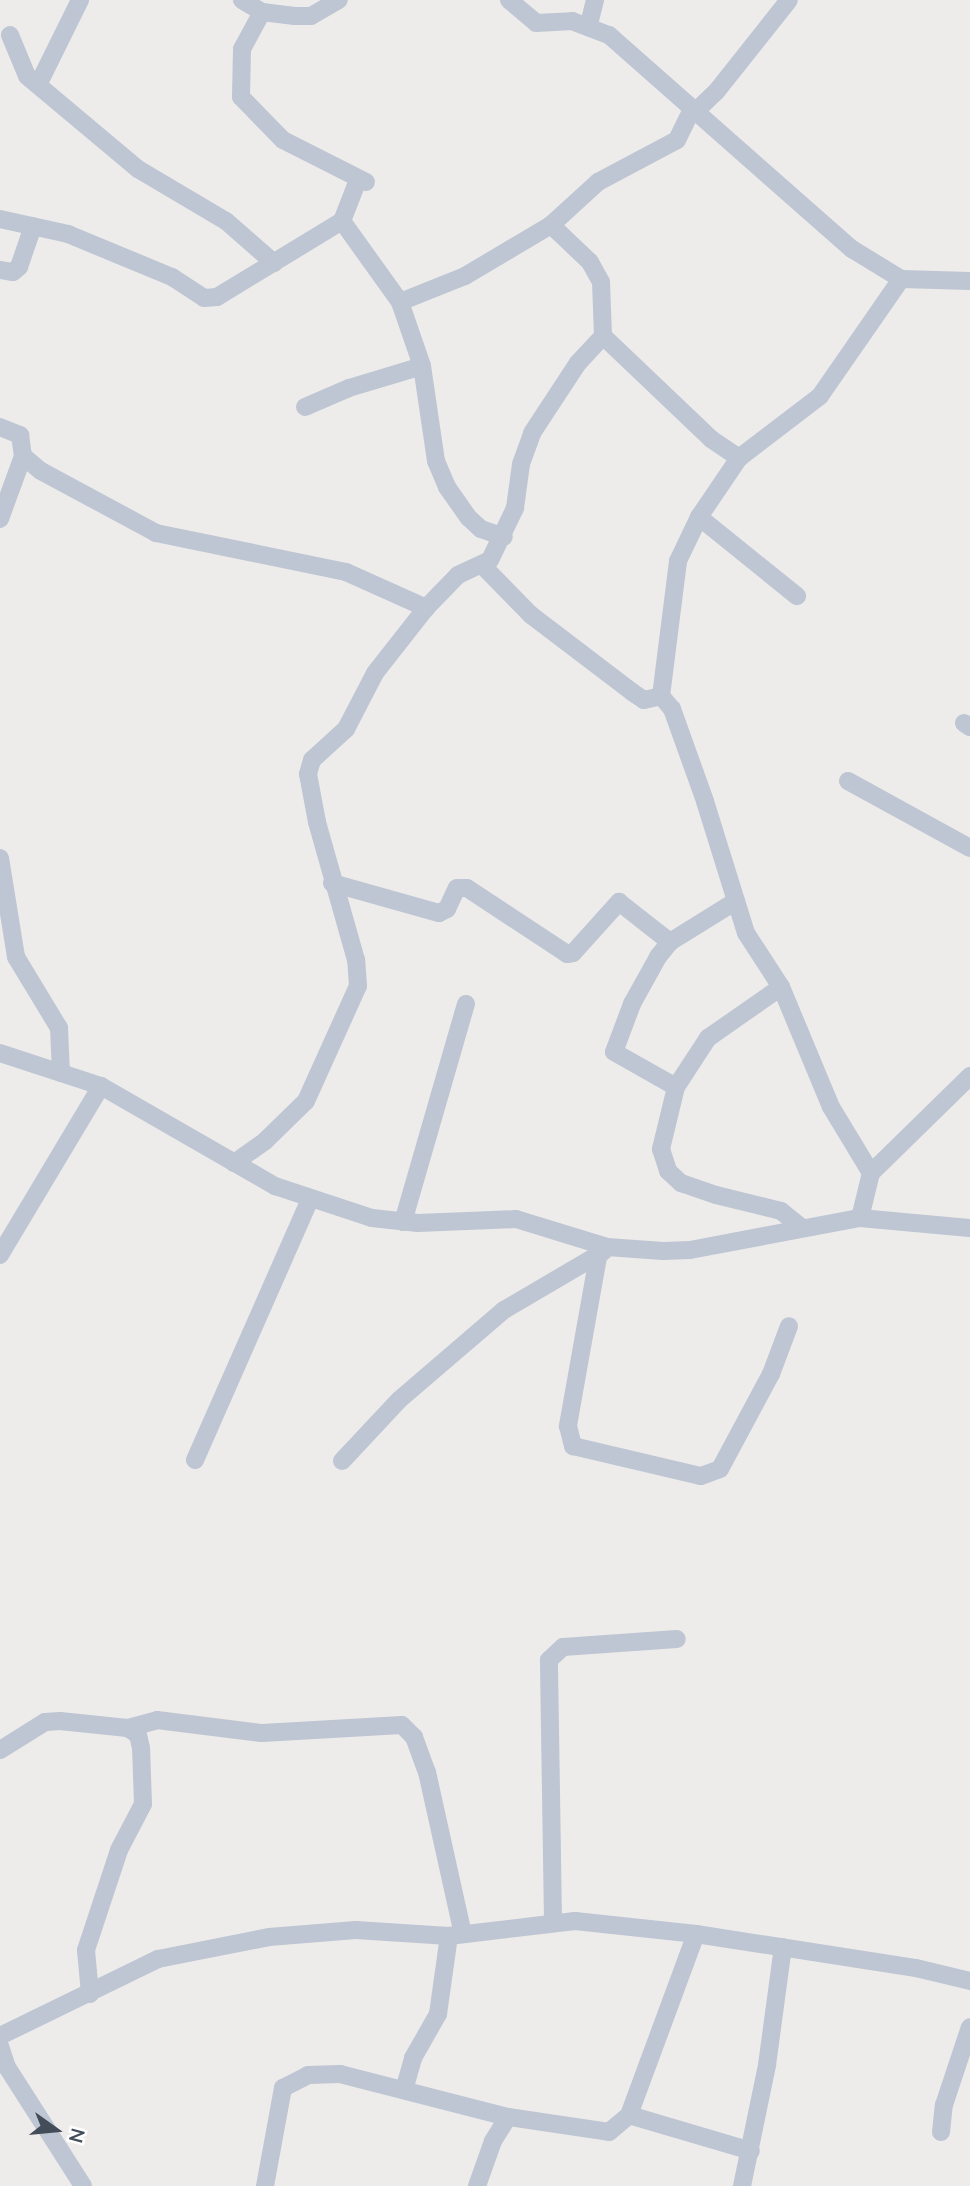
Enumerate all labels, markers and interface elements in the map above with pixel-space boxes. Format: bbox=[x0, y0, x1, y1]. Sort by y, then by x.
north arrow bbox=[21, 2095, 91, 2165]
text: N bbox=[62, 2125, 91, 2146]

